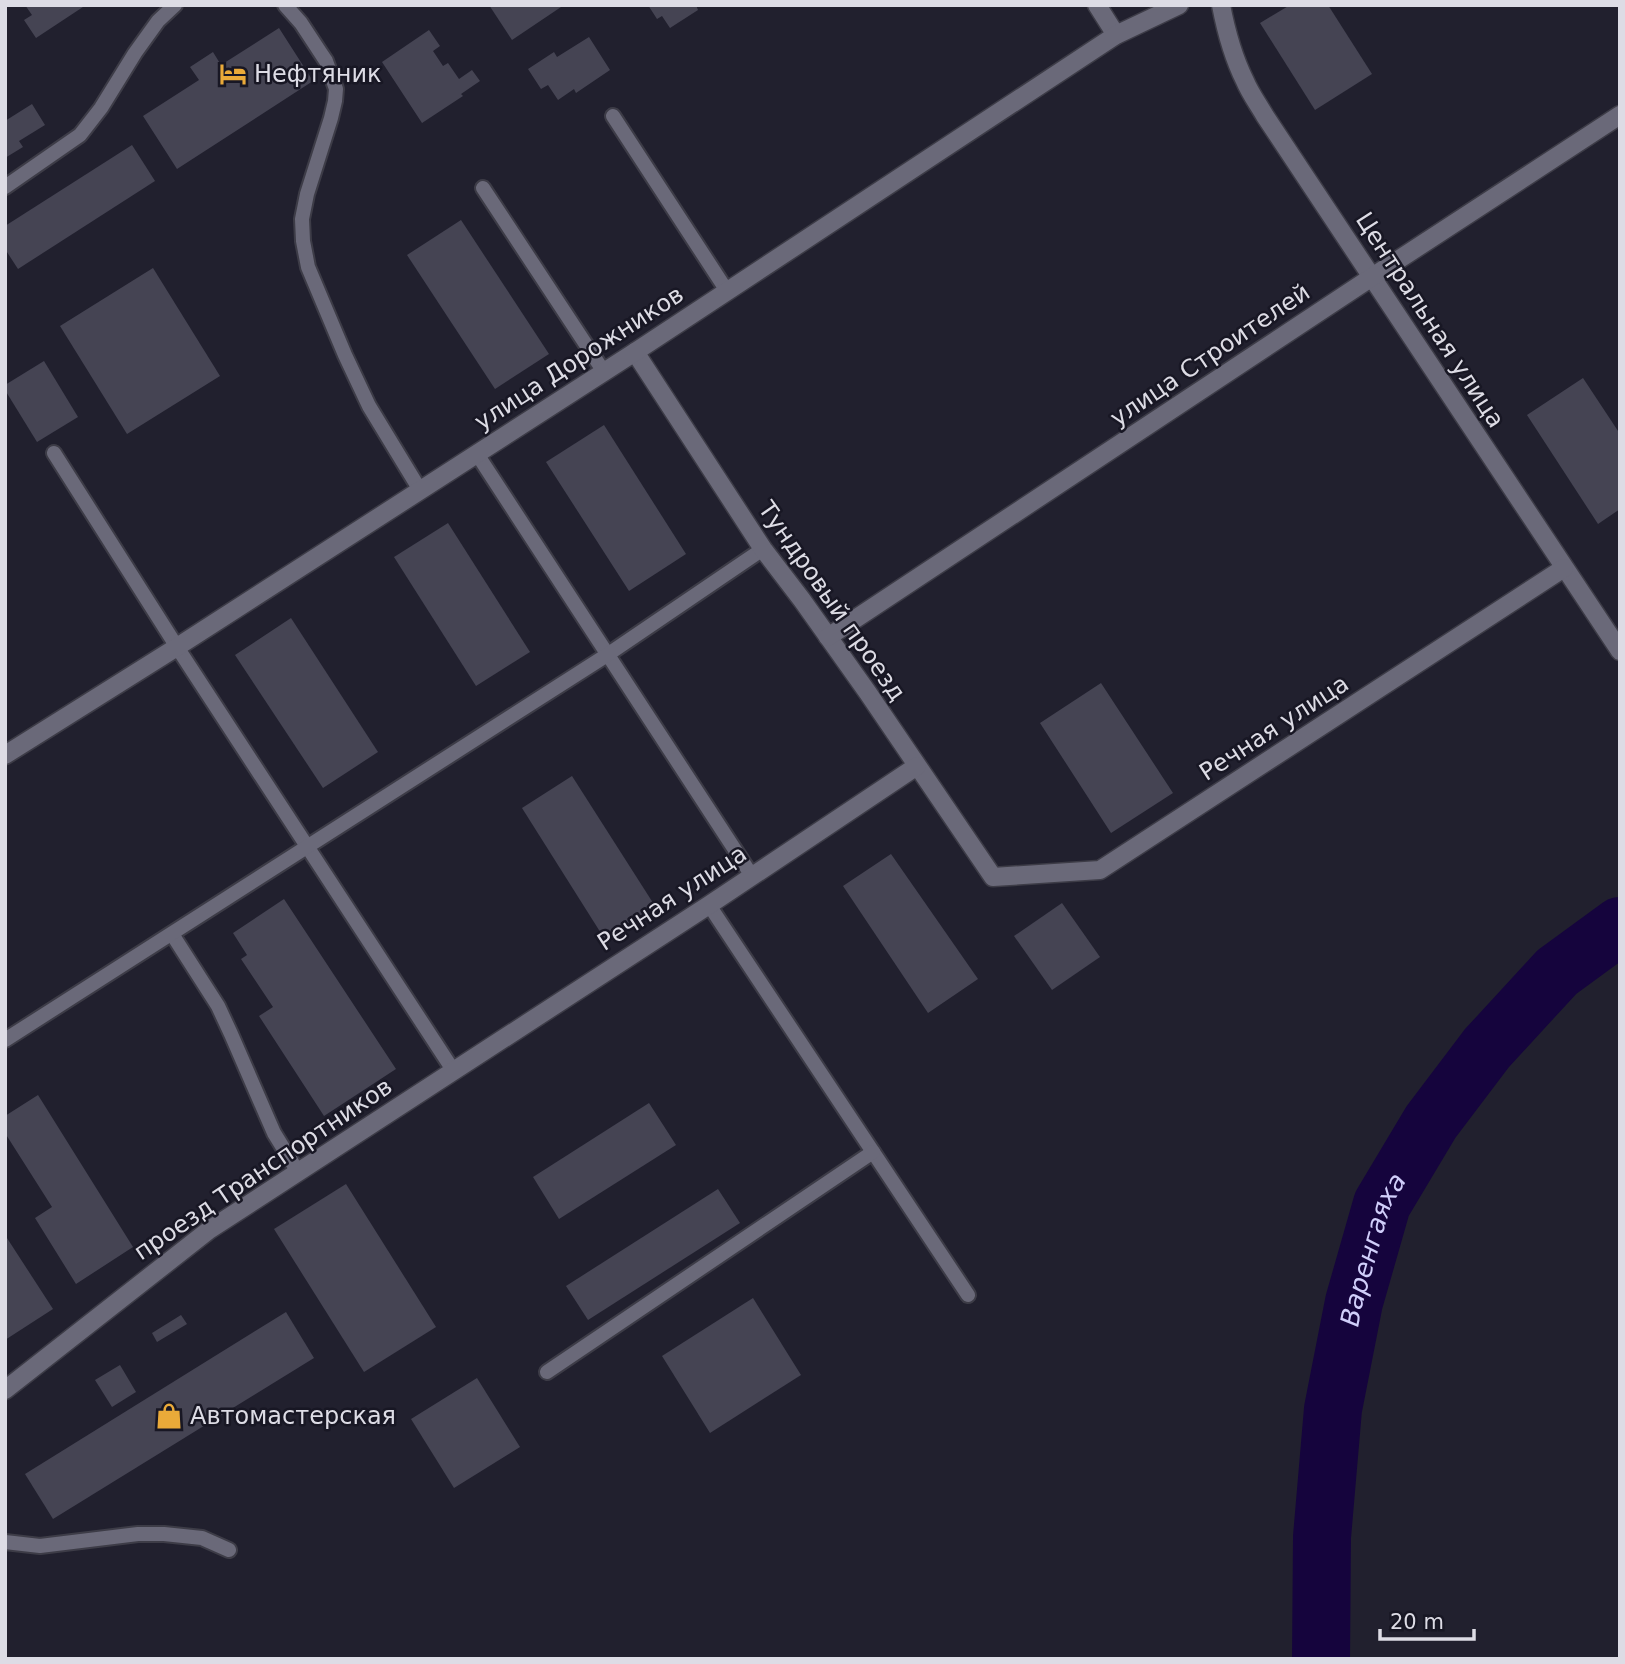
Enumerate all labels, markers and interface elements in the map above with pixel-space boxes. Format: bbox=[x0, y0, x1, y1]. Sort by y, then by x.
hotel icon: Нефтяник bbox=[218, 59, 248, 89]
place label: Нефтяник bbox=[254, 60, 382, 88]
street label: Центральная улица bbox=[1350, 207, 1510, 433]
street label: улица Строителей bbox=[1105, 278, 1315, 432]
street label: улица Дорожников bbox=[469, 280, 689, 436]
street label: Тундровый проезд bbox=[752, 495, 911, 706]
street label: Речная улица bbox=[1194, 669, 1354, 787]
street label: Речная улица bbox=[592, 839, 752, 957]
street label: проезд Транспортников bbox=[129, 1072, 397, 1266]
water label: Варенгаяха bbox=[1335, 1168, 1412, 1329]
shop icon: Автомастерская bbox=[154, 1401, 184, 1431]
place label: Автомастерская bbox=[190, 1402, 396, 1430]
scale bar bbox=[1380, 1598, 1474, 1642]
text: 20 m bbox=[1390, 1610, 1444, 1634]

